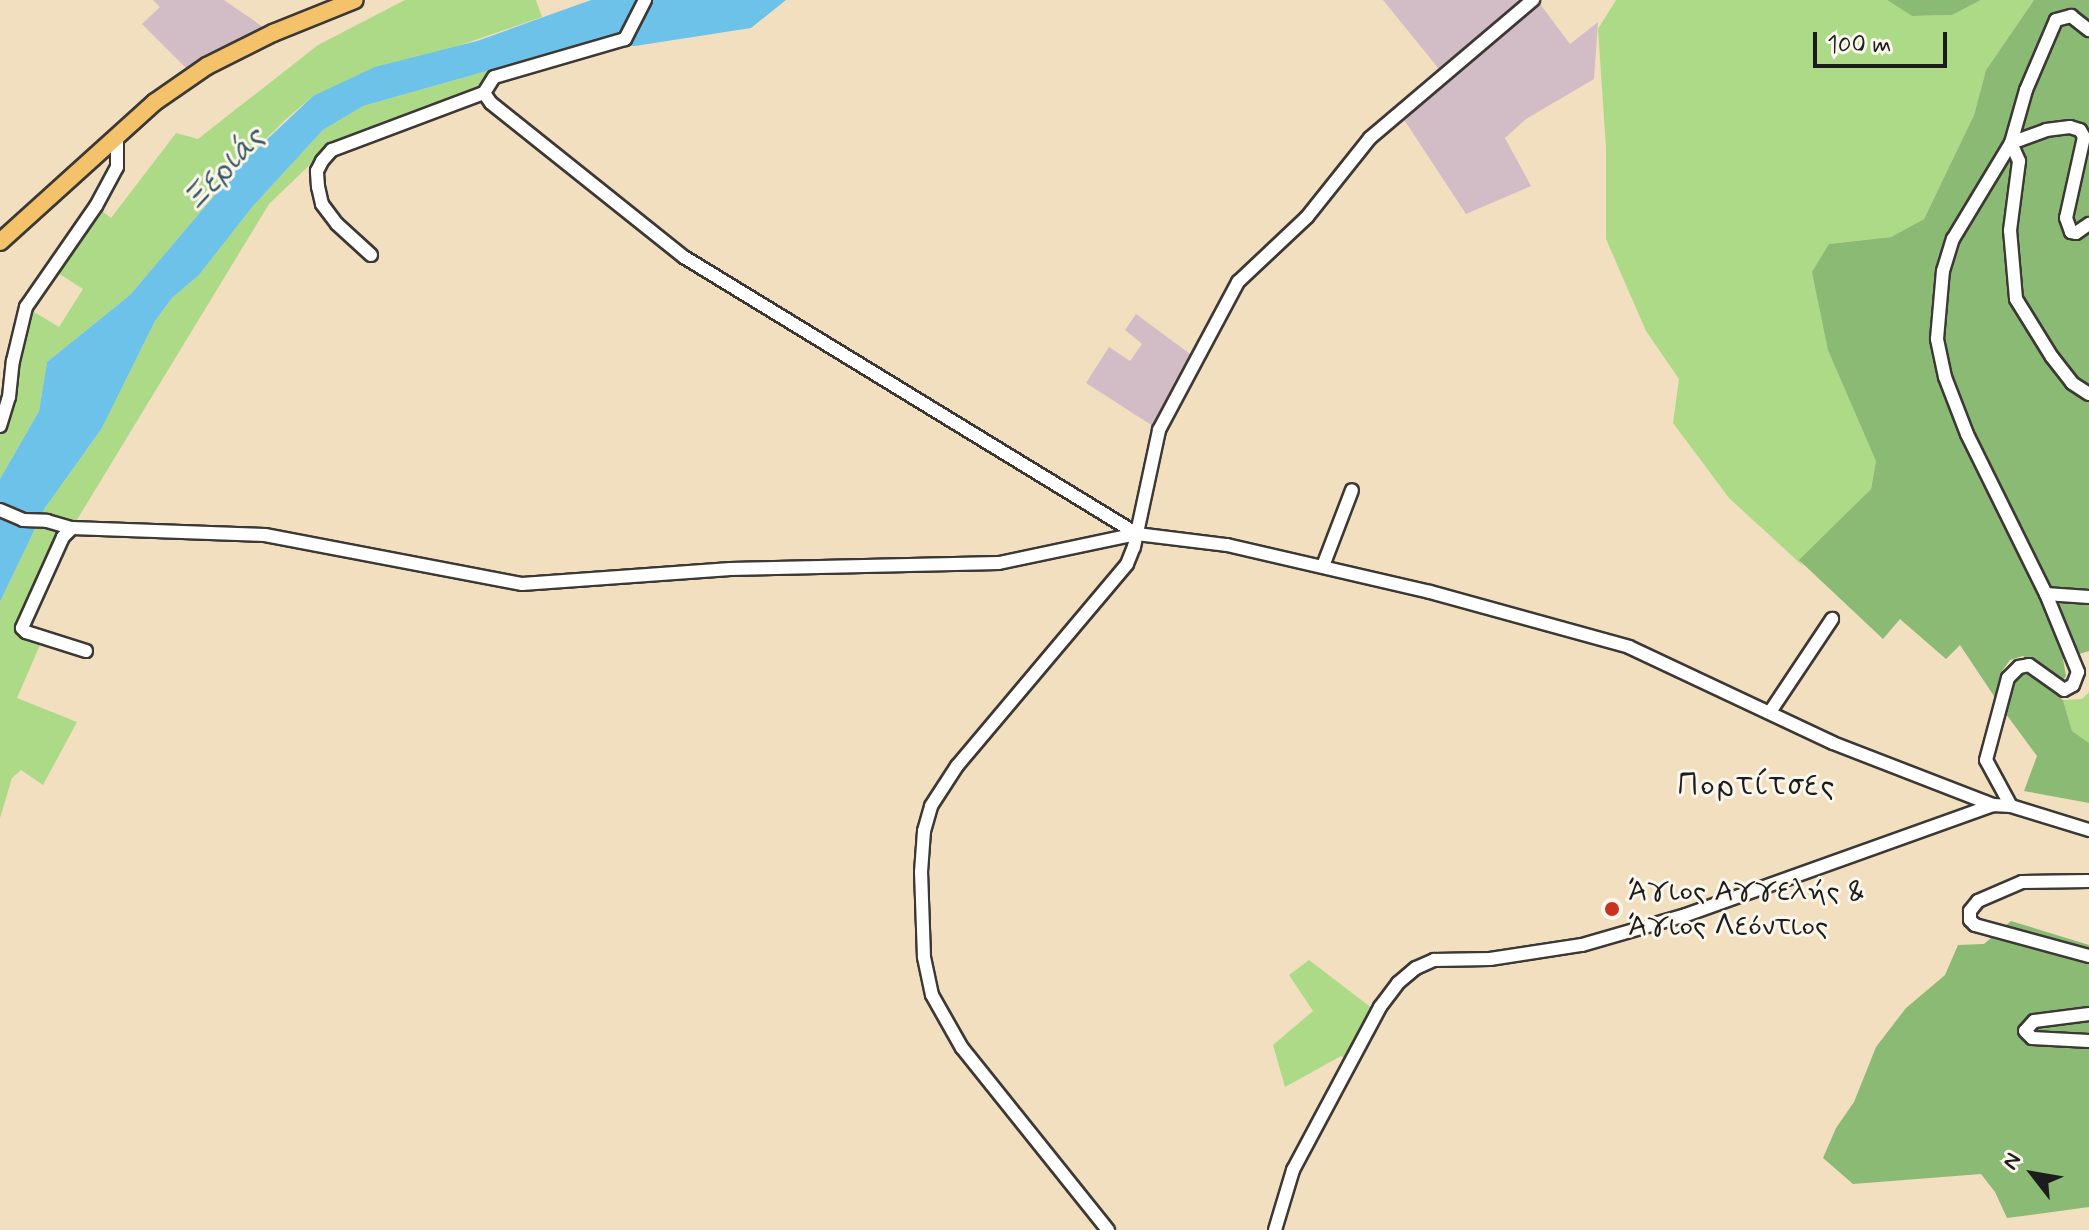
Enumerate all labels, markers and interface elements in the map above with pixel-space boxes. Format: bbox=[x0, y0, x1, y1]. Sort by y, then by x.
scale bar bbox=[1817, 16, 1951, 66]
text: 100 m bbox=[1827, 30, 1891, 61]
water label: Ξεριάς bbox=[175, 119, 273, 221]
district label: Πορτίτσες bbox=[1677, 767, 1837, 805]
place label: Άγιος Αγγελής & Άγιος Λεόντιος bbox=[1628, 874, 1865, 944]
marker: Άγιος Αγγελής & Άγιος Λεόντιος bbox=[1603, 900, 1621, 918]
north arrow bbox=[1993, 1134, 2073, 1214]
text: N bbox=[1997, 1148, 2028, 1175]

